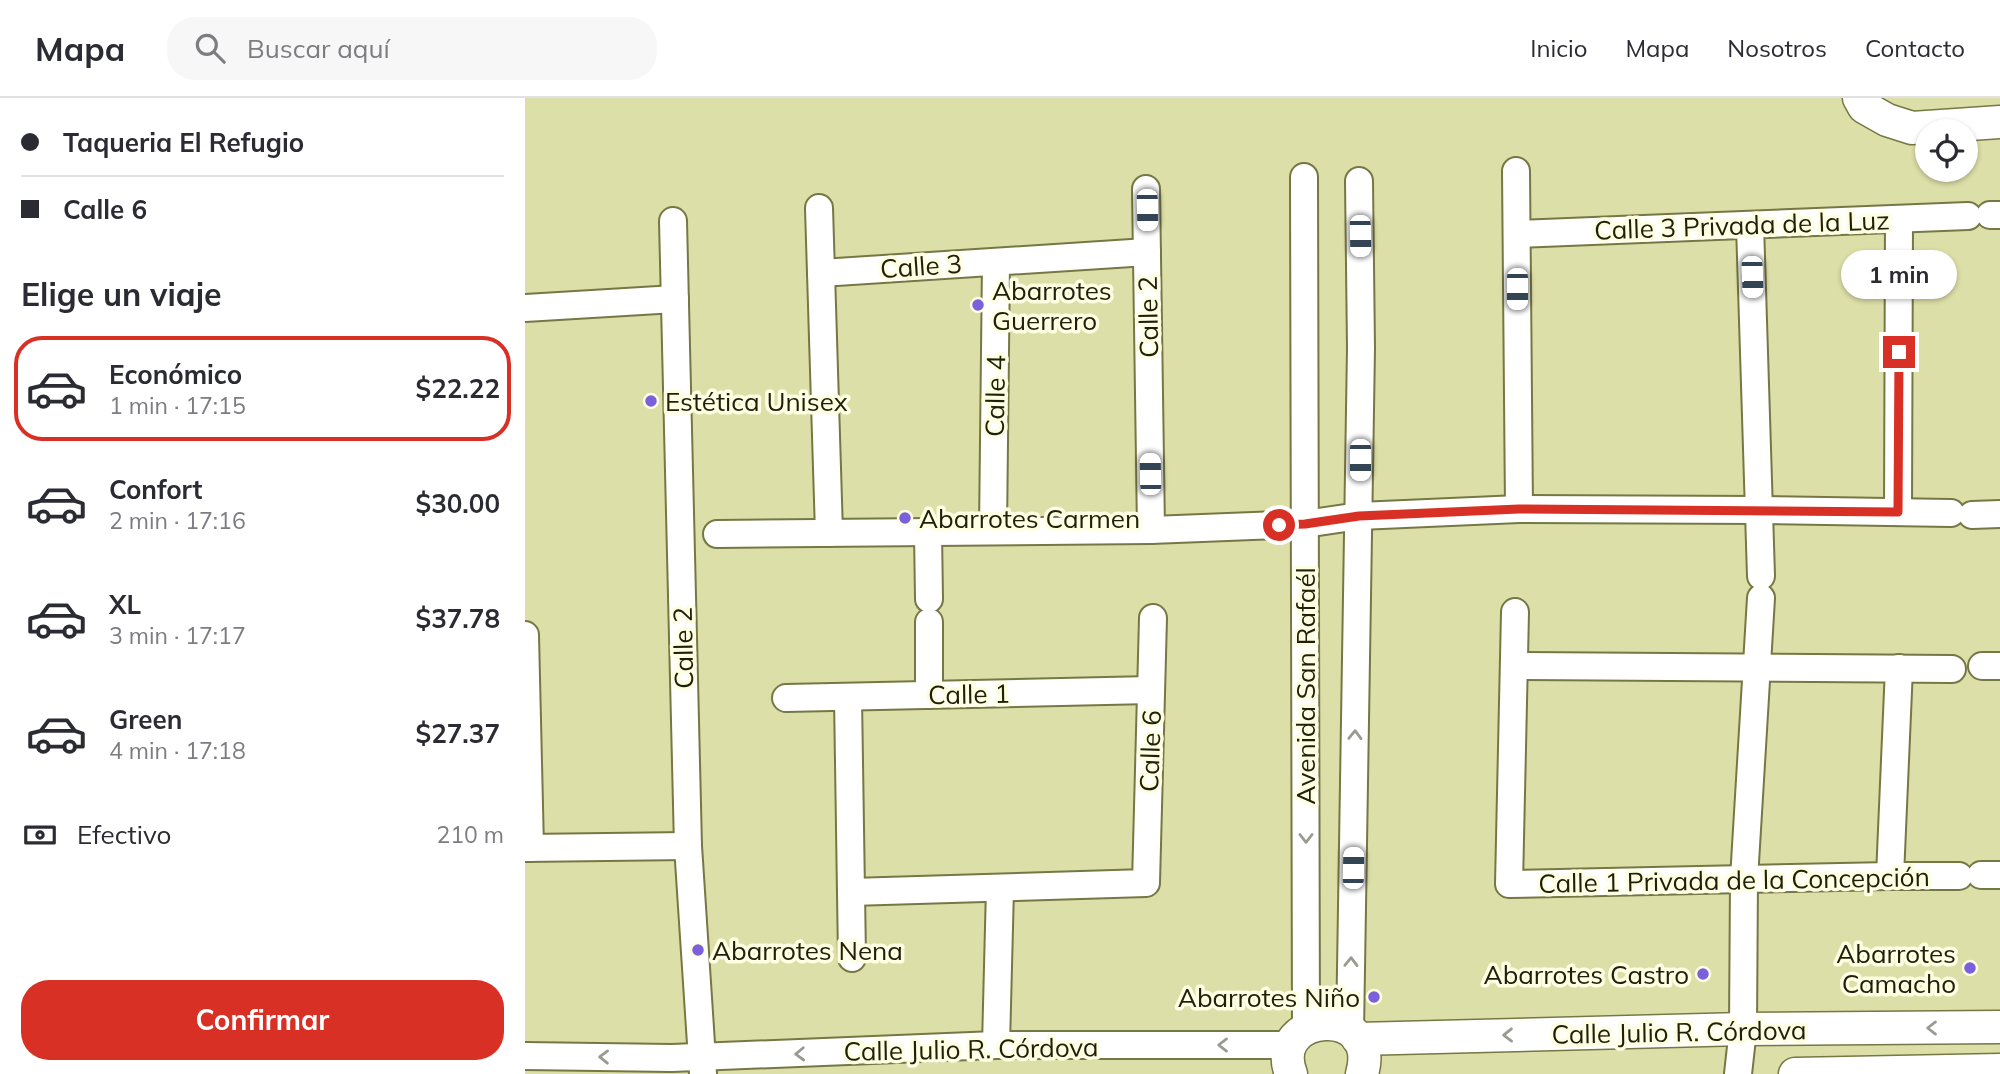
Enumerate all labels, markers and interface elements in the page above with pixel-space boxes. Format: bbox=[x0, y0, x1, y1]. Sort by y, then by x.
search box bbox=[167, 17, 657, 80]
text: Mapa bbox=[35, 28, 125, 69]
icon: search bbox=[191, 29, 229, 67]
text: Buscar aquí bbox=[247, 32, 390, 65]
text: Inicio bbox=[1530, 33, 1587, 63]
text: Mapa bbox=[1625, 33, 1689, 63]
text: Nosotros bbox=[1727, 33, 1827, 63]
text: Contacto bbox=[1865, 33, 1965, 63]
map controls bbox=[1915, 119, 1978, 182]
button: locate bbox=[1915, 119, 1978, 182]
text: Taqueria El Refugio bbox=[63, 126, 304, 159]
car bbox=[1137, 189, 1158, 231]
text: Calle 6 bbox=[63, 193, 147, 226]
street label: Calle 3 Privada de la Luz bbox=[1594, 203, 1890, 247]
car bbox=[1350, 215, 1371, 257]
street label: Calle 3 bbox=[879, 247, 963, 285]
callout: 1 min bbox=[1841, 250, 1957, 300]
car bbox=[1741, 256, 1764, 298]
text: 1 min bbox=[1869, 260, 1929, 289]
car bbox=[1507, 268, 1528, 310]
text: Elige un viaje bbox=[21, 274, 222, 314]
place label: Abarrotes Guerrero bbox=[992, 274, 1112, 337]
street label: Calle 2 bbox=[1131, 276, 1165, 358]
marker: Abarrotes Guerrero bbox=[970, 297, 986, 313]
route end bbox=[1883, 336, 1915, 368]
street label: Calle 4 bbox=[978, 355, 1012, 437]
icon: car bbox=[25, 357, 88, 420]
text: Económico bbox=[109, 358, 242, 391]
text: $22.22 bbox=[416, 372, 500, 405]
place label: Estética Unisex bbox=[665, 385, 848, 418]
text: 1 min · 17:15 bbox=[109, 391, 246, 420]
marker: Estética Unisex bbox=[643, 393, 659, 409]
car bbox=[1350, 439, 1371, 481]
car bbox=[1140, 453, 1161, 495]
icon: car bbox=[25, 472, 88, 535]
text: Confort bbox=[109, 473, 202, 506]
text: $30.00 bbox=[416, 487, 500, 520]
place label: Abarrotes Carmen bbox=[919, 502, 1140, 535]
text: 2 min · 17:16 bbox=[109, 506, 246, 535]
route start bbox=[1263, 509, 1295, 541]
marker: Abarrotes Carmen bbox=[897, 510, 913, 526]
street label: Avenida San Rafaél bbox=[1289, 567, 1322, 805]
icon: car bbox=[25, 587, 88, 650]
text: XL bbox=[109, 588, 141, 621]
text: $37.78 bbox=[416, 602, 500, 635]
street label: Calle 2 bbox=[666, 607, 700, 689]
text: 3 min · 17:17 bbox=[109, 621, 246, 650]
street label: Calle 1 bbox=[928, 677, 1010, 711]
icon: car bbox=[25, 702, 88, 765]
text: Green bbox=[109, 703, 182, 736]
street label: Calle 6 bbox=[1132, 710, 1168, 792]
text: $27.37 bbox=[416, 717, 500, 750]
one-way arrow bbox=[1347, 729, 1363, 740]
text: 4 min · 17:18 bbox=[109, 736, 246, 765]
icon: cash bbox=[21, 816, 59, 854]
text: Efectivo bbox=[77, 818, 171, 851]
text: 210 m bbox=[436, 820, 504, 849]
one-way arrow bbox=[1298, 833, 1314, 843]
car bbox=[1343, 847, 1364, 889]
street label: Calle 1 Privada de la Concepción bbox=[1538, 860, 1930, 900]
place label: Abarrotes Nena bbox=[712, 934, 903, 967]
place label: Abarrotes Camacho bbox=[1836, 937, 1956, 1000]
marker: Abarrotes Nena bbox=[690, 942, 706, 958]
one-way arrow bbox=[1343, 957, 1359, 967]
place label: Abarrotes Castro bbox=[1484, 958, 1689, 991]
marker: Abarrotes Camacho bbox=[1962, 960, 1978, 976]
marker: Abarrotes Castro bbox=[1695, 966, 1711, 982]
button: Confirmar bbox=[21, 980, 504, 1060]
place label: Abarrotes Niño bbox=[1178, 981, 1360, 1014]
marker: Abarrotes Niño bbox=[1366, 989, 1382, 1005]
street label: Calle Julio R. Córdova bbox=[1551, 1013, 1807, 1051]
one-way arrow bbox=[1926, 1020, 1937, 1036]
one-way arrow bbox=[1503, 1028, 1514, 1043]
street label: Calle Julio R. Córdova bbox=[843, 1030, 1099, 1068]
one-way arrow bbox=[1217, 1037, 1228, 1053]
one-way arrow bbox=[794, 1046, 805, 1061]
one-way arrow bbox=[598, 1049, 609, 1065]

